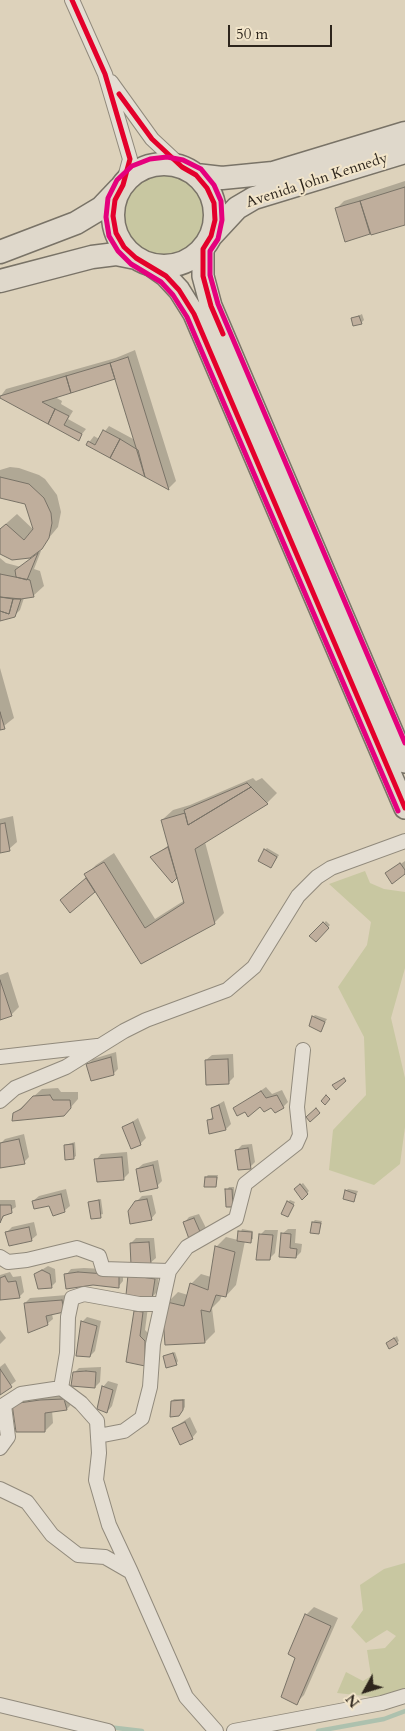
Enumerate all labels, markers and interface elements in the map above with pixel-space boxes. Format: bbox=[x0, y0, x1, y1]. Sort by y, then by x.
scale bar bbox=[230, 15, 334, 47]
text: 50 m bbox=[236, 24, 268, 44]
street label: Avenida John Kennedy bbox=[244, 150, 390, 212]
north arrow bbox=[340, 1666, 390, 1716]
text: N bbox=[342, 1690, 364, 1711]

